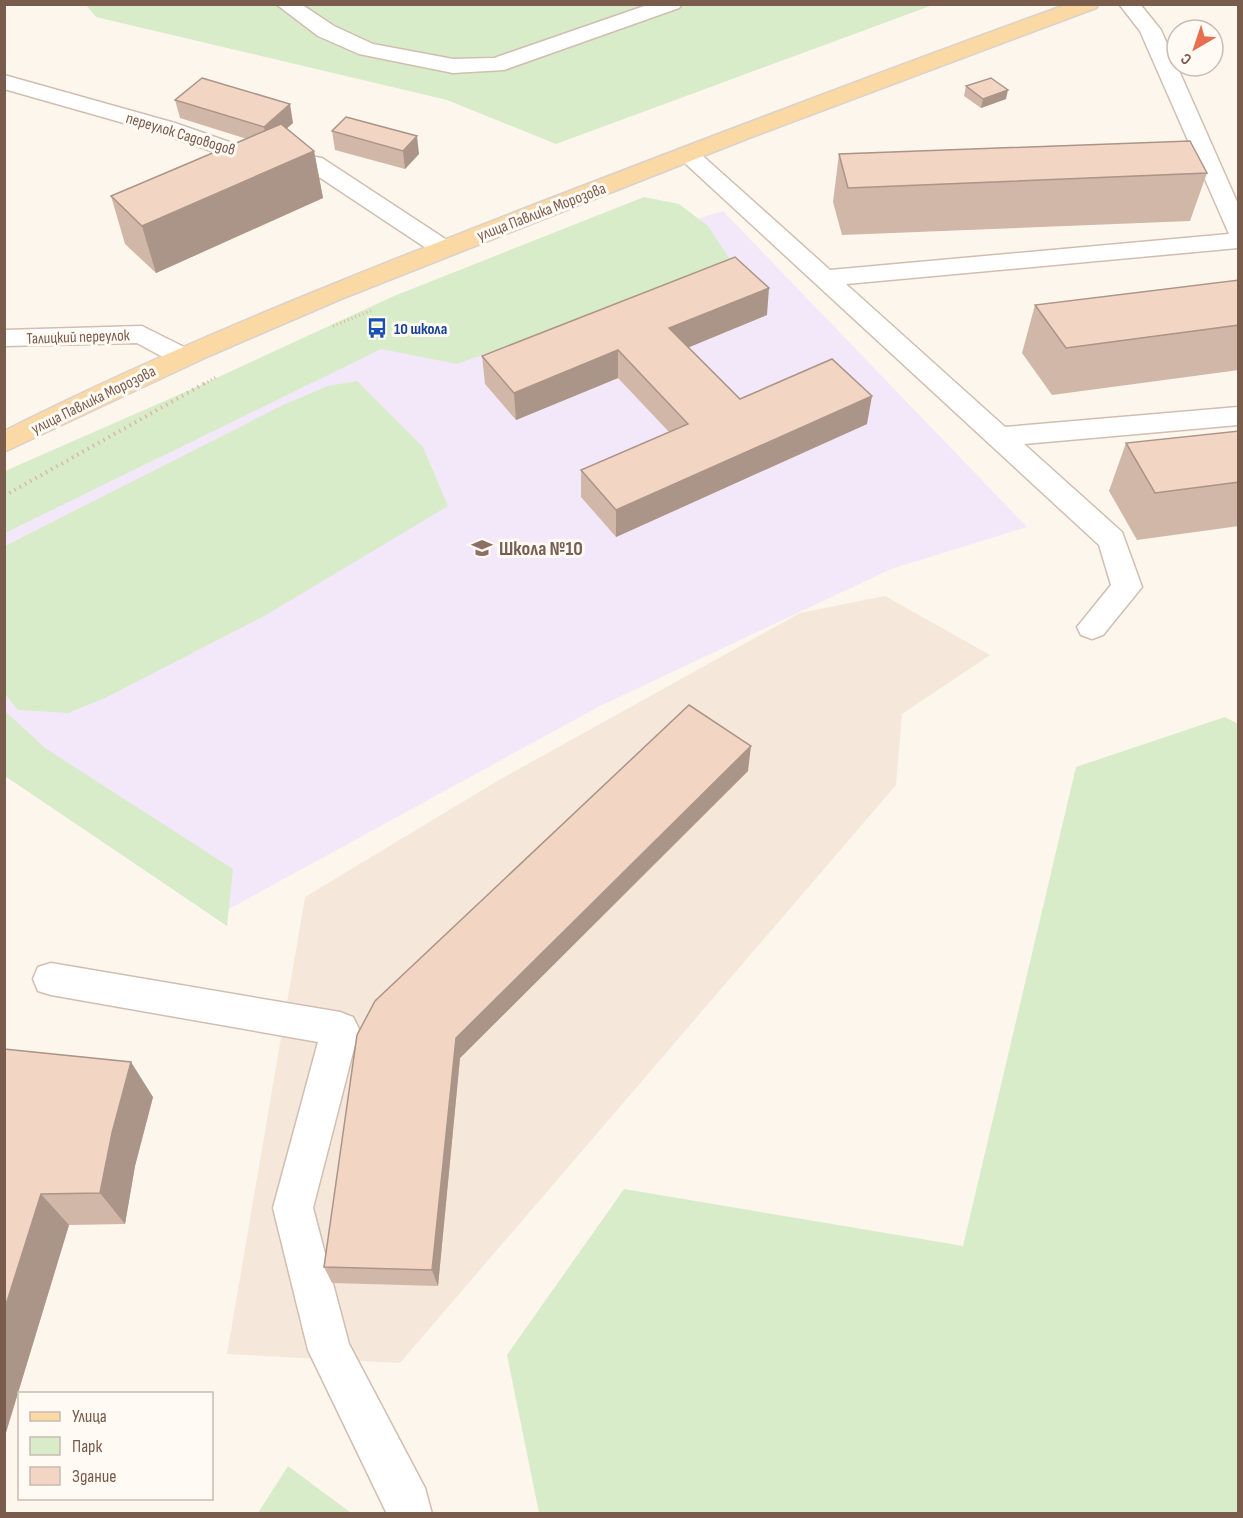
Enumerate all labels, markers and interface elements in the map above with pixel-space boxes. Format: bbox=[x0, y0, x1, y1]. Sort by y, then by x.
north arrow bbox=[1165, 18, 1225, 78]
text: С bbox=[1177, 49, 1196, 68]
street label: переулок Садоводов bbox=[124, 109, 238, 160]
street label: улица Павлика Морозова bbox=[475, 179, 608, 246]
bus stop icon: 10 школа bbox=[365, 316, 389, 340]
place label: 10 школа bbox=[394, 320, 447, 339]
street label: Талицкий переулок bbox=[26, 326, 131, 349]
street label: улица Павлика Морозова bbox=[28, 362, 159, 439]
school or university icon: Школа №10 bbox=[470, 536, 494, 560]
place label: Школа №10 bbox=[499, 537, 583, 561]
legend bbox=[18, 1392, 213, 1500]
text: Улица bbox=[72, 1406, 107, 1427]
text: Парк bbox=[72, 1436, 103, 1457]
text: Здание bbox=[72, 1466, 117, 1487]

